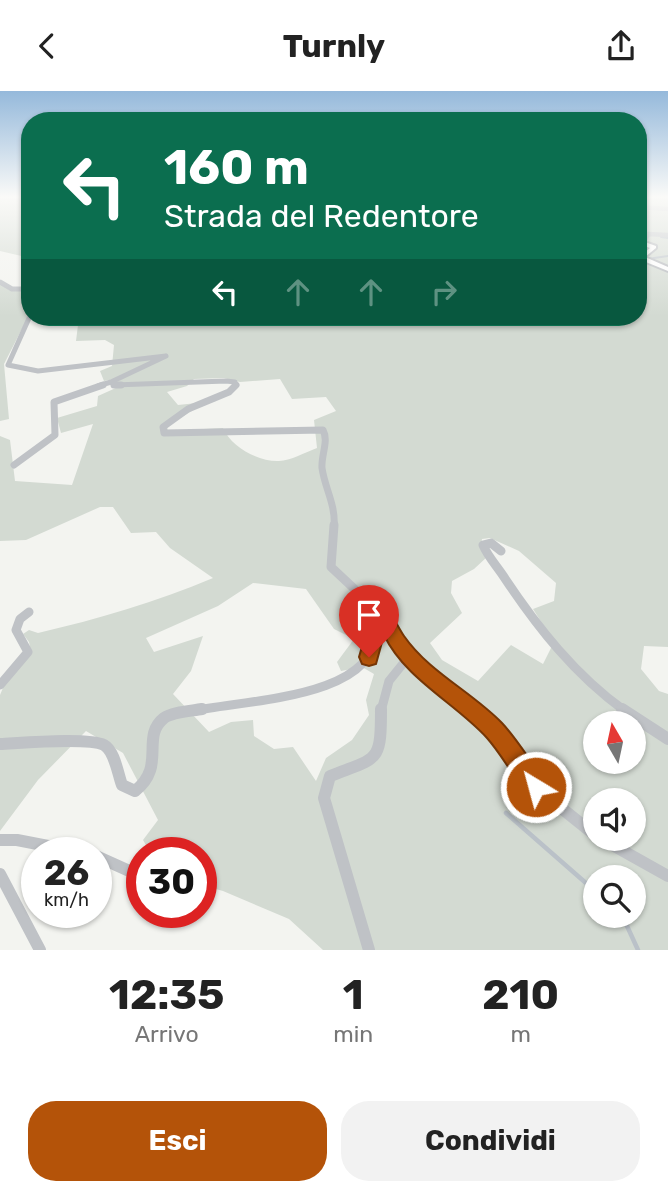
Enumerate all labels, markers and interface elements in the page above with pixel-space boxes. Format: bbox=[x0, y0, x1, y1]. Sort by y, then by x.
icon: back bbox=[28, 27, 66, 65]
text: Turnly bbox=[283, 27, 385, 65]
icon: share bbox=[602, 27, 640, 65]
text: 160 m bbox=[164, 138, 309, 196]
icon: left bbox=[49, 140, 140, 231]
text: Strada del Redentore bbox=[164, 197, 479, 235]
icon: left bbox=[206, 273, 244, 311]
icon: ahead bbox=[279, 273, 317, 311]
icon: ahead bbox=[352, 273, 390, 311]
icon: right bbox=[425, 273, 463, 311]
pin bbox=[339, 585, 399, 657]
icon: arrive bbox=[350, 596, 388, 634]
north arrow bbox=[583, 711, 646, 773]
map controls bbox=[583, 711, 646, 928]
position arrow bbox=[499, 750, 573, 824]
button: sound bbox=[583, 788, 646, 851]
speed limit sign: 30 bbox=[126, 837, 217, 928]
text: 26 bbox=[44, 852, 89, 894]
button: search bbox=[583, 865, 646, 928]
text: km/h bbox=[44, 889, 89, 911]
text: 12:35 bbox=[109, 970, 224, 1020]
text: 1 bbox=[343, 970, 364, 1020]
text: 210 bbox=[482, 970, 559, 1020]
text: Arrivo bbox=[135, 1020, 199, 1048]
text: min bbox=[333, 1020, 373, 1048]
text: m bbox=[510, 1020, 531, 1048]
button: Esci bbox=[28, 1101, 327, 1181]
button: Condividi bbox=[341, 1101, 640, 1181]

